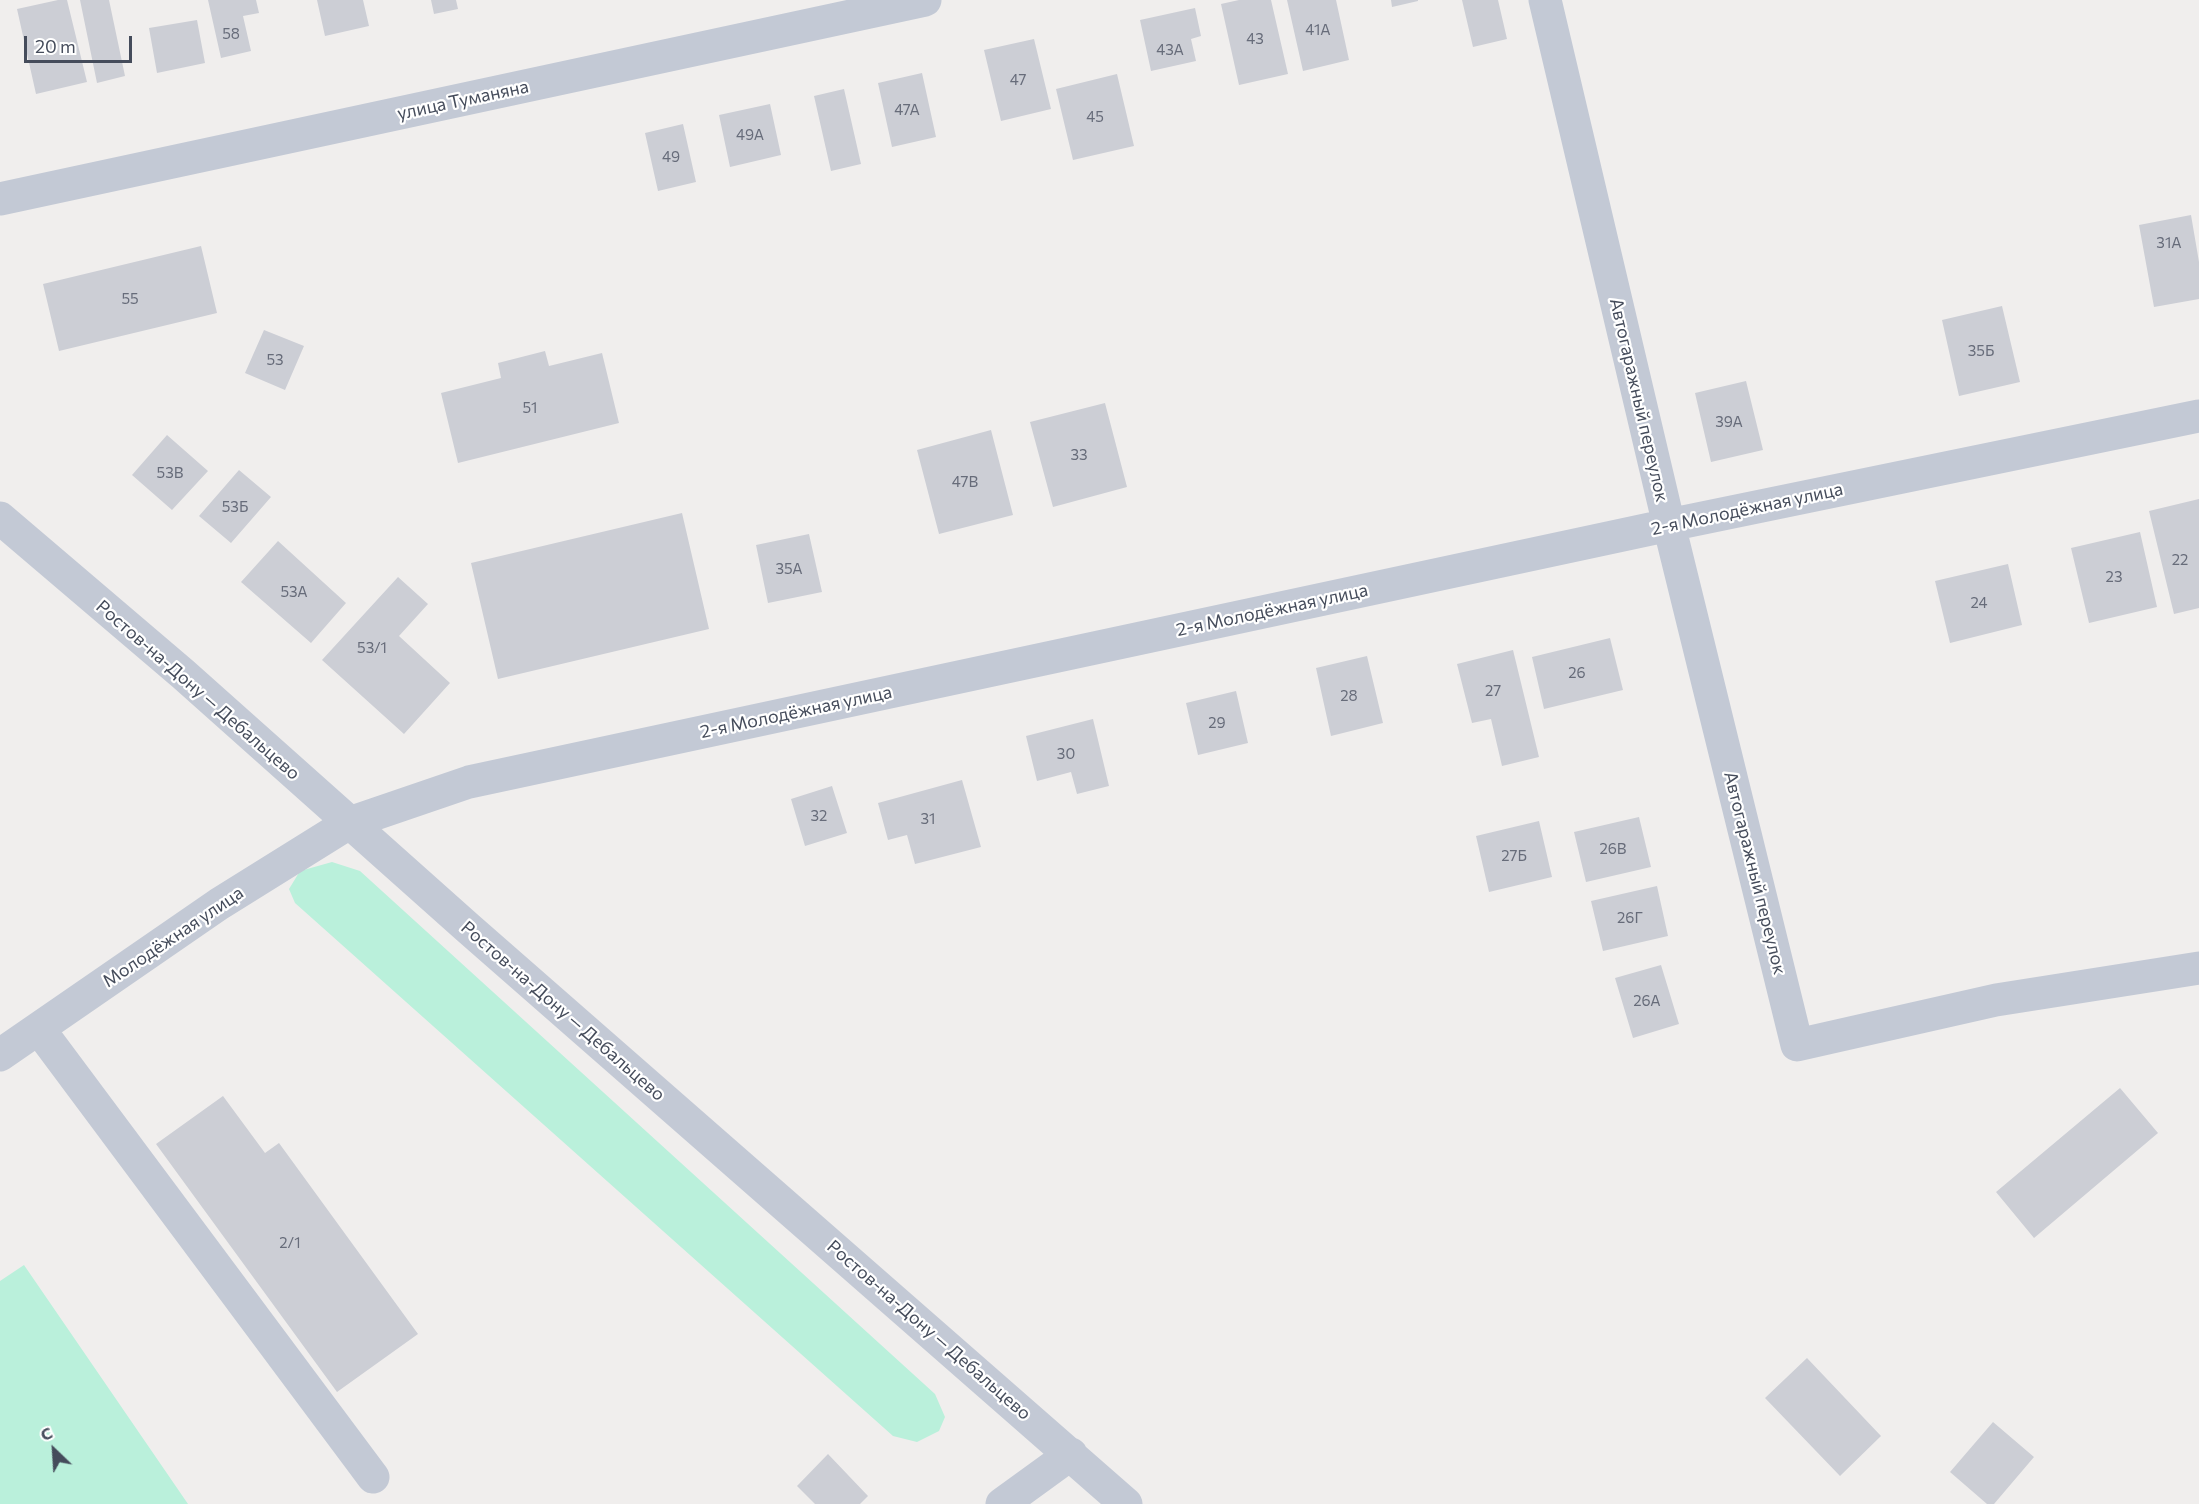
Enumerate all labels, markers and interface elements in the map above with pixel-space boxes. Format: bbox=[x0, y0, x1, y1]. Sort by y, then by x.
house number: 41А bbox=[1305, 21, 1331, 39]
scale bar bbox=[27, 24, 135, 62]
house number: 58 bbox=[222, 25, 240, 43]
house number: 43 bbox=[1246, 30, 1264, 48]
text: 20 m bbox=[35, 35, 76, 57]
house number: 43А bbox=[1156, 41, 1184, 59]
house number: 47 bbox=[1010, 71, 1026, 89]
street label: улица Туманяна bbox=[395, 76, 531, 124]
house number: 47А bbox=[894, 101, 920, 119]
house number: 45 bbox=[1086, 108, 1104, 126]
house number: 49А bbox=[736, 126, 764, 144]
house number: 49 bbox=[662, 148, 680, 166]
house number: 31А bbox=[2156, 234, 2182, 252]
house number: 55 bbox=[121, 290, 139, 308]
street label: Автогаражный переулок bbox=[1605, 296, 1673, 504]
house number: 35Б bbox=[1968, 342, 1994, 360]
house number: 53 bbox=[266, 351, 284, 369]
house number: 51 bbox=[522, 399, 538, 417]
house number: 39А bbox=[1715, 413, 1743, 431]
house number: 33 bbox=[1070, 446, 1088, 464]
house number: 53В bbox=[157, 464, 183, 482]
house number: 47В bbox=[952, 473, 978, 491]
street label: 2-я Молодёжная улица bbox=[1649, 478, 1845, 540]
house number: 53Б bbox=[222, 498, 248, 516]
house number: 22 bbox=[2172, 551, 2188, 569]
house number: 35А bbox=[775, 560, 803, 578]
house number: 23 bbox=[2106, 568, 2122, 586]
street label: 2-я Молодёжная улица bbox=[1174, 579, 1370, 641]
house number: 53А bbox=[280, 583, 308, 601]
house number: 24 bbox=[1970, 594, 1988, 612]
street label: Ростов-на-Дону — Дебальцево bbox=[92, 596, 304, 784]
house number: 53/1 bbox=[357, 639, 387, 657]
house number: 26 bbox=[1568, 664, 1586, 682]
street label: 2-я Молодёжная улица bbox=[698, 681, 894, 743]
house number: 27 bbox=[1485, 682, 1501, 700]
house number: 28 bbox=[1340, 687, 1358, 705]
house number: 29 bbox=[1208, 714, 1226, 732]
house number: 30 bbox=[1057, 745, 1075, 763]
street label: Автогаражный переулок bbox=[1719, 769, 1791, 977]
house number: 32 bbox=[811, 807, 827, 825]
house number: 31 bbox=[921, 810, 935, 828]
house number: 26В bbox=[1599, 840, 1627, 858]
house number: 27Б bbox=[1501, 847, 1527, 865]
street label: Молодёжная улица bbox=[99, 882, 247, 992]
house number: 26Г bbox=[1617, 909, 1643, 927]
street label: Ростов-на-Дону — Дебальцево bbox=[457, 917, 669, 1105]
house number: 26А bbox=[1633, 992, 1661, 1010]
house number: 2/1 bbox=[279, 1234, 301, 1252]
street label: Ростов-на-Дону — Дебальцево bbox=[823, 1236, 1035, 1424]
north arrow bbox=[24, 1420, 84, 1480]
text: С bbox=[37, 1422, 55, 1444]

